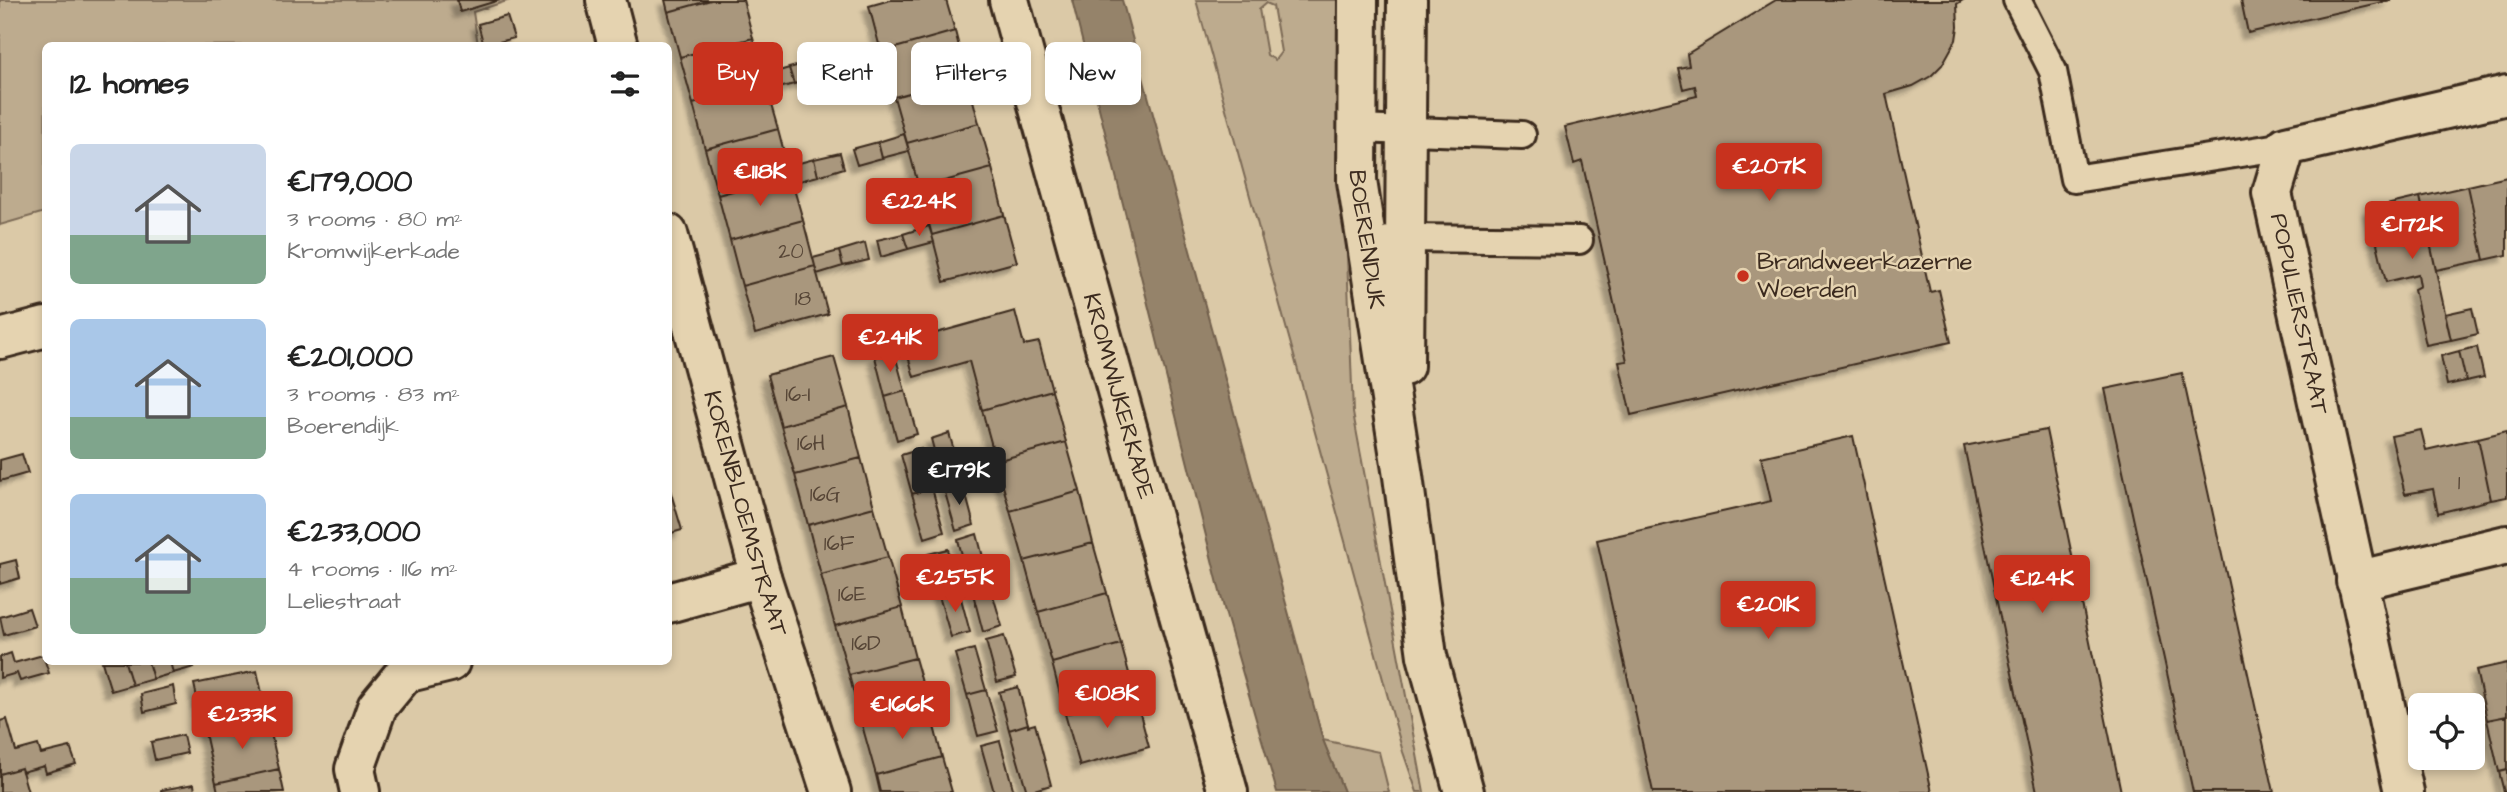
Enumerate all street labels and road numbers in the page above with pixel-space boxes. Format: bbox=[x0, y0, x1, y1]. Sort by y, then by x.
street label: BOERENDIJK bbox=[1340, 170, 1394, 312]
street label: POPULIERSTRAAT bbox=[2261, 210, 2337, 418]
street label: KROMWIJKERKADE bbox=[1074, 289, 1163, 503]
street label: KORENBLOEMSTRAAT bbox=[694, 387, 796, 641]

